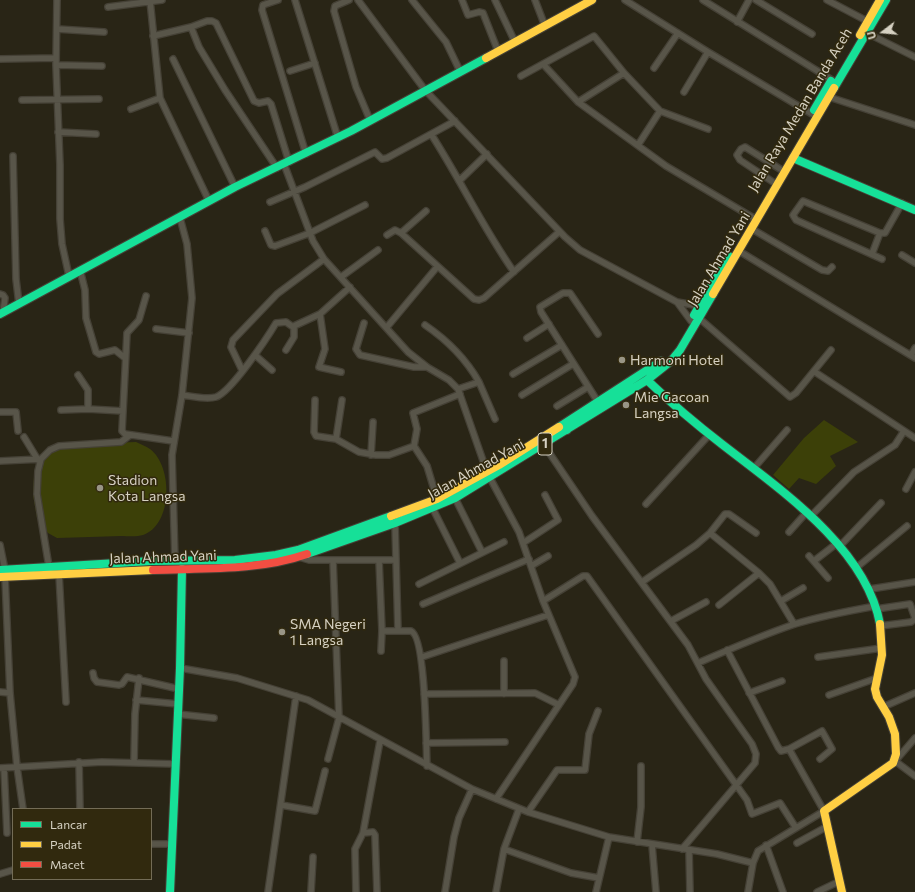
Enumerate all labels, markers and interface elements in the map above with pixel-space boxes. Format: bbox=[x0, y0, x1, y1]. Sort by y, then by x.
north arrow bbox=[863, 12, 903, 52]
street label: Jalan Raya Medan Banda Aceh bbox=[744, 25, 856, 195]
text: U bbox=[864, 30, 878, 41]
street label: Jalan Ahmad Yani bbox=[684, 209, 754, 309]
place label: Harmoni Hotel bbox=[630, 352, 724, 368]
marker: Harmoni Hotel bbox=[617, 355, 627, 365]
place label: Mie Gacoan Langsa bbox=[634, 389, 709, 422]
marker: Mie Gacoan Langsa bbox=[621, 400, 631, 410]
road number: 1 bbox=[538, 433, 552, 455]
street label: Jalan Ahmad Yani bbox=[425, 436, 527, 502]
place label: Stadion Kota Langsa bbox=[108, 472, 186, 504]
marker: Stadion Kota Langsa bbox=[95, 483, 105, 493]
street label: Jalan Ahmad Yani bbox=[109, 547, 217, 567]
place label: SMA Negeri 1 Langsa bbox=[290, 616, 366, 648]
marker: SMA Negeri 1 Langsa bbox=[277, 627, 287, 637]
legend bbox=[12, 808, 152, 880]
text: Lancar bbox=[50, 817, 87, 831]
text: Padat bbox=[50, 837, 82, 851]
text: Macet bbox=[50, 857, 85, 871]

